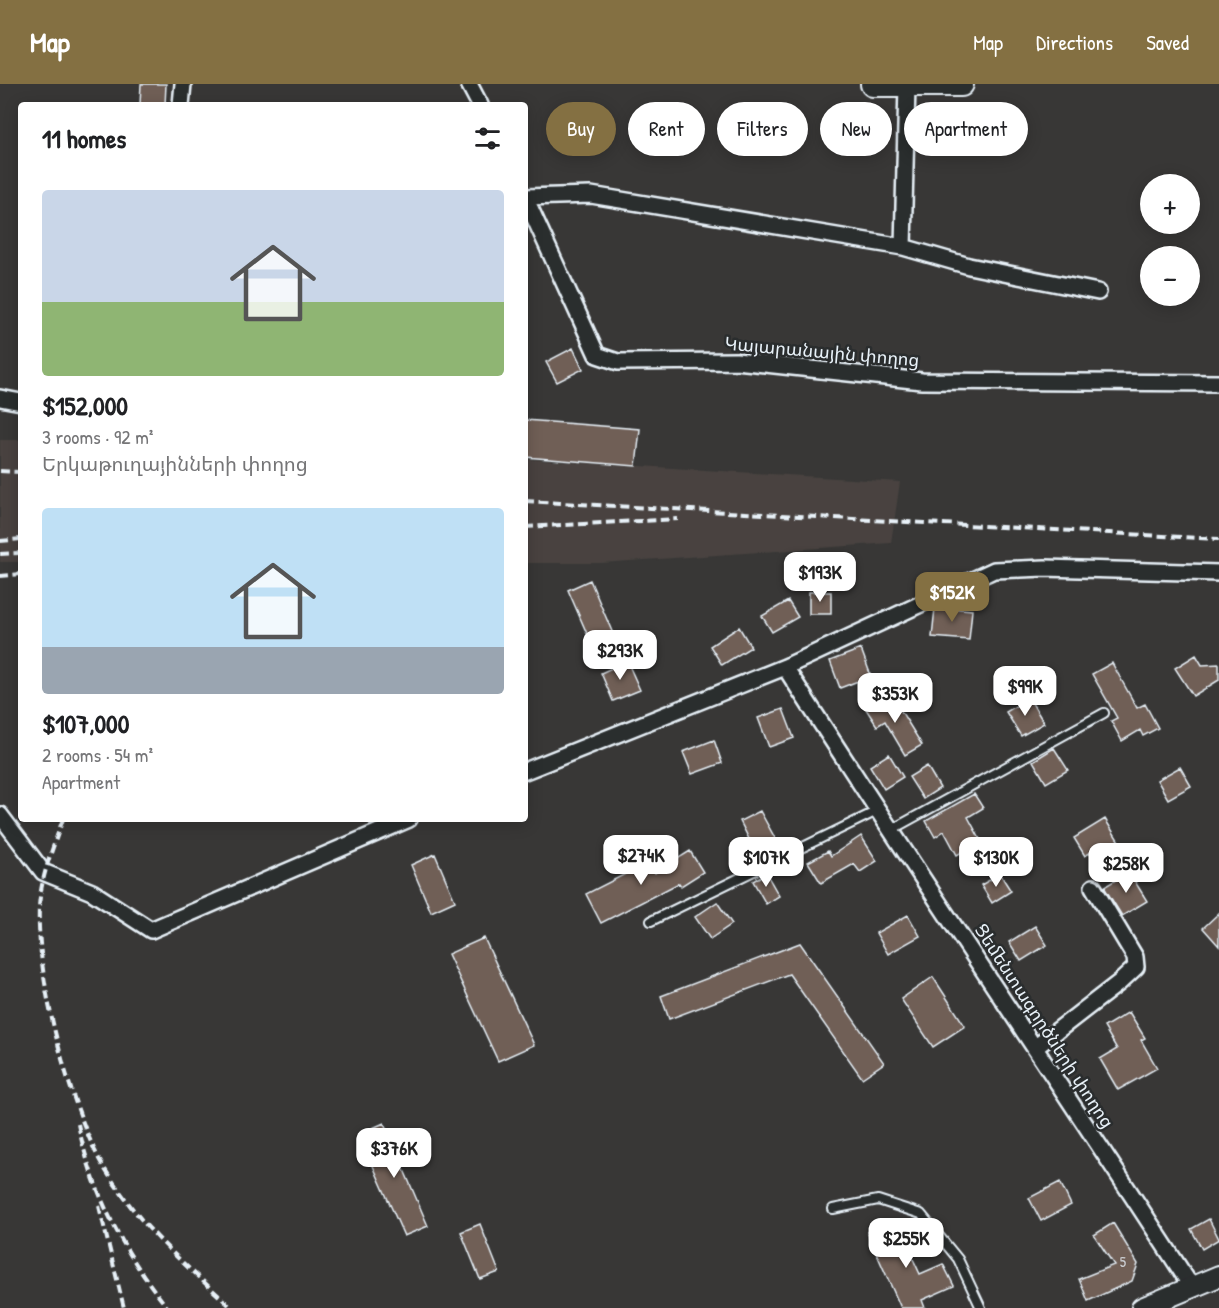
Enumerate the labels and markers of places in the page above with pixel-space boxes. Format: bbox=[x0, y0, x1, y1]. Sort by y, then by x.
pin: $193K bbox=[778, 552, 862, 603]
pin: $152K bbox=[910, 572, 994, 623]
pin: $293K bbox=[578, 630, 662, 681]
pin: $99K bbox=[989, 666, 1061, 717]
pin: $353K bbox=[853, 673, 937, 724]
pin: $274K bbox=[599, 835, 683, 886]
pin: $107K bbox=[724, 837, 808, 888]
pin: $130K bbox=[954, 837, 1038, 888]
pin: $258K bbox=[1084, 843, 1168, 894]
pin: $376K bbox=[352, 1128, 436, 1179]
pin: $255K bbox=[864, 1218, 948, 1269]

